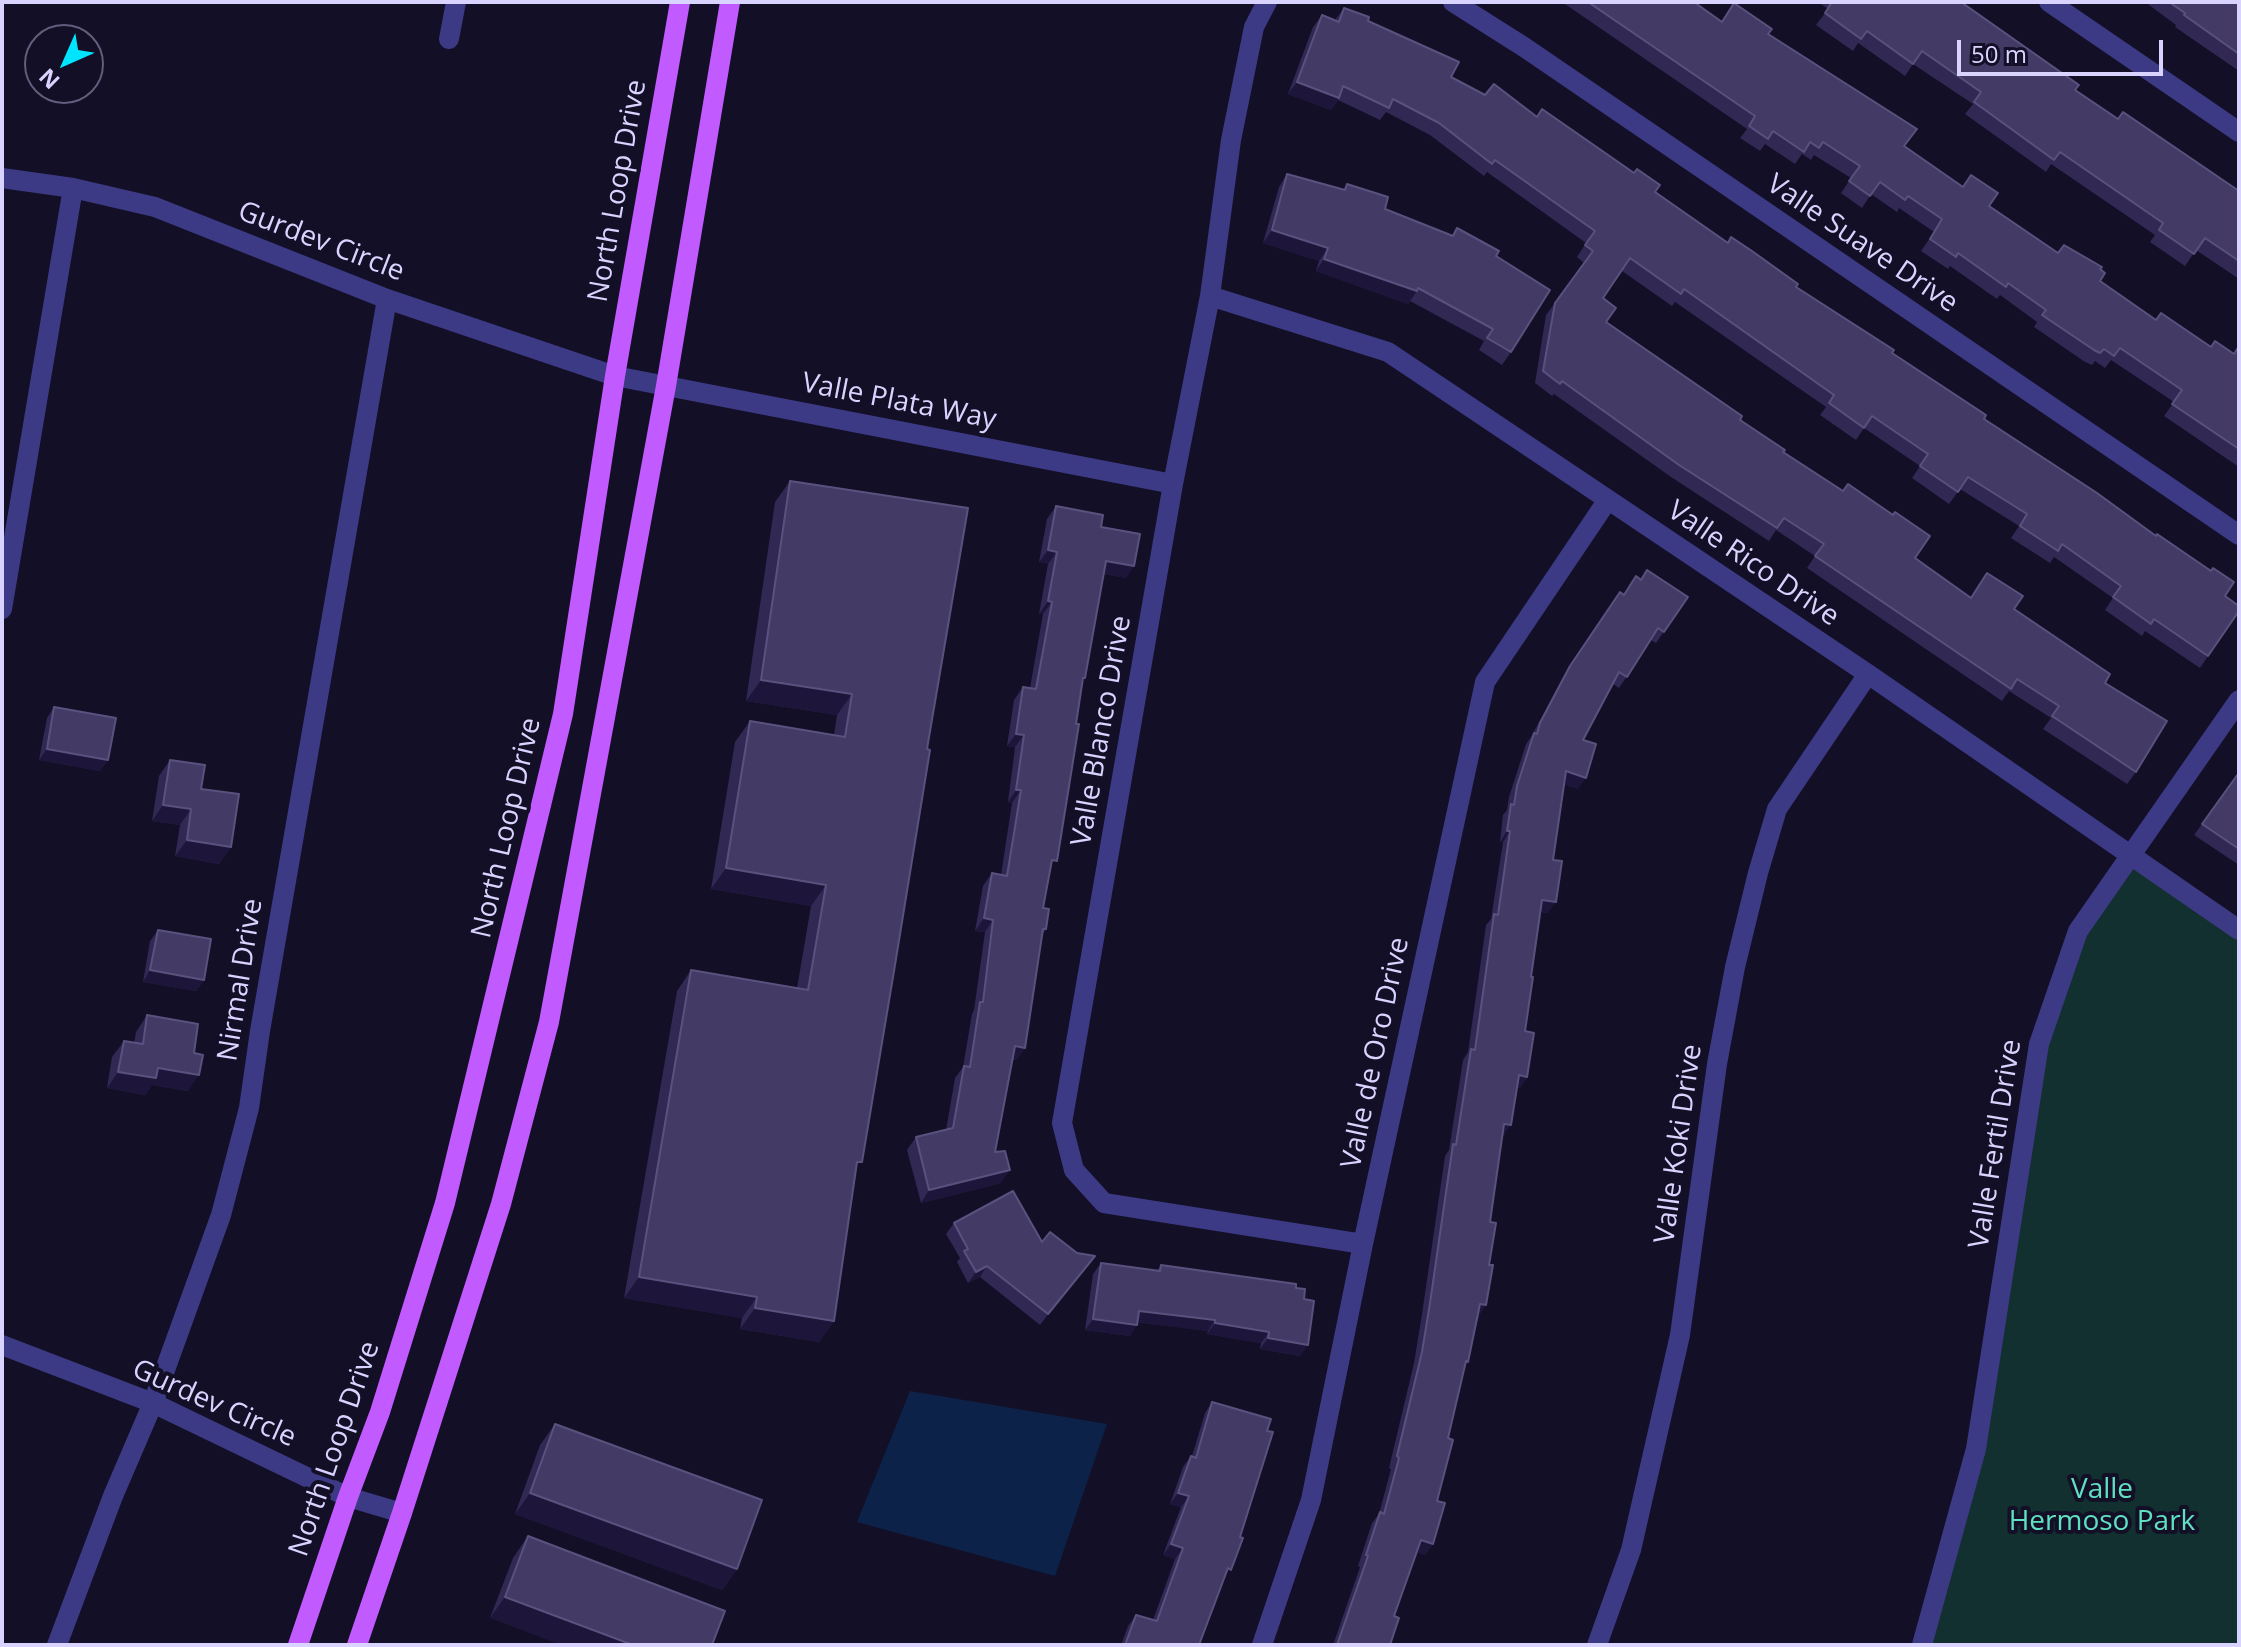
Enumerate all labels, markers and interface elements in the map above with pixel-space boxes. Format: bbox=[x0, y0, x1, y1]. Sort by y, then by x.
north arrow bbox=[24, 24, 104, 104]
scale bar bbox=[1961, 24, 2167, 74]
text: 50 m bbox=[1971, 37, 2027, 70]
text: N bbox=[32, 63, 65, 96]
street label: North Loop Drive bbox=[582, 77, 654, 305]
street label: Valle Suave Drive bbox=[1760, 168, 1964, 320]
street label: Gurdev Circle bbox=[233, 195, 409, 289]
street label: Valle Plata Way bbox=[799, 367, 999, 437]
street label: Valle Rico Drive bbox=[1661, 494, 1845, 634]
street label: Valle Blanco Drive bbox=[1065, 613, 1139, 849]
street label: North Loop Drive bbox=[465, 715, 549, 941]
street label: Nirmal Drive bbox=[212, 896, 270, 1064]
street label: Valle de Oro Drive bbox=[1335, 934, 1417, 1172]
street label: Valle Fertil Drive bbox=[1963, 1037, 2029, 1251]
street label: Valle Koki Drive bbox=[1648, 1042, 1710, 1246]
street label: North Loop Drive bbox=[282, 1337, 388, 1561]
street label: Gurdev Circle bbox=[127, 1353, 301, 1455]
park label: Valle Hermoso Park bbox=[2009, 1473, 2195, 1539]

